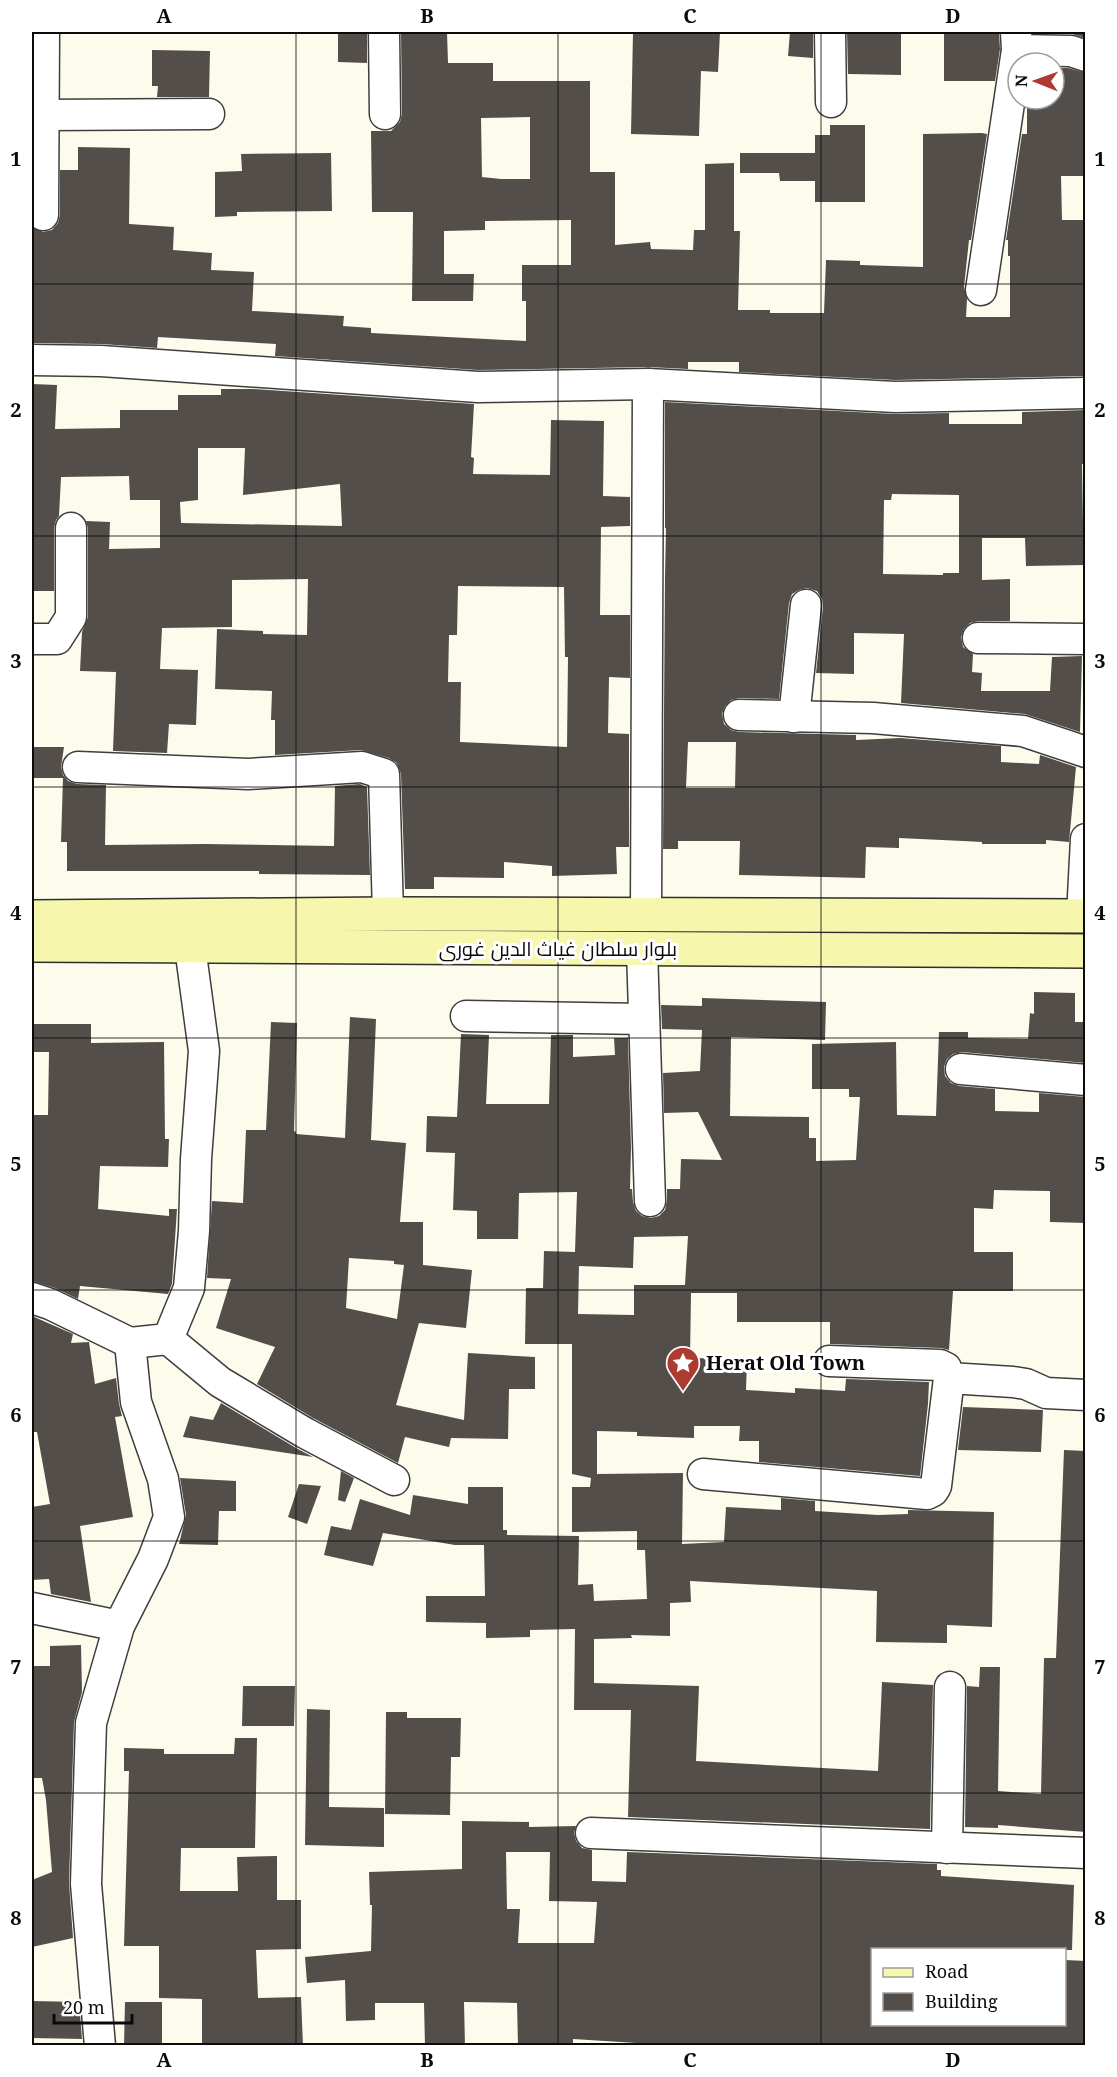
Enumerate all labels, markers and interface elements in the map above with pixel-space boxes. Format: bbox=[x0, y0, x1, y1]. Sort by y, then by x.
text: A bbox=[156, 2, 172, 29]
text: B bbox=[420, 2, 434, 29]
text: C bbox=[683, 2, 697, 29]
text: D bbox=[945, 2, 961, 29]
north arrow bbox=[1006, 51, 1066, 111]
text: N bbox=[1010, 74, 1032, 87]
text: 1 bbox=[10, 145, 22, 172]
text: 1 bbox=[1094, 145, 1106, 172]
text: 2 bbox=[10, 396, 22, 423]
text: 2 bbox=[1094, 396, 1106, 423]
text: 3 bbox=[10, 647, 22, 674]
text: 3 bbox=[1094, 647, 1106, 674]
text: 4 bbox=[10, 899, 22, 926]
text: 4 bbox=[1094, 899, 1106, 926]
street label: بلوار سلطان غیاث الدین غوری bbox=[439, 935, 677, 962]
text: 5 bbox=[10, 1150, 22, 1177]
text: 5 bbox=[1094, 1150, 1106, 1177]
place icon: Herat Old Town bbox=[665, 1345, 701, 1392]
place label: Herat Old Town bbox=[706, 1349, 865, 1376]
text: 6 bbox=[10, 1401, 22, 1428]
text: 6 bbox=[1094, 1401, 1106, 1428]
text: 7 bbox=[10, 1653, 22, 1680]
text: 7 bbox=[1094, 1653, 1106, 1680]
text: 8 bbox=[10, 1904, 22, 1931]
text: 8 bbox=[1094, 1904, 1106, 1931]
legend bbox=[871, 1948, 1066, 2026]
text: Road bbox=[925, 1959, 968, 1983]
scale bar bbox=[54, 1987, 132, 2025]
text: Building bbox=[925, 1989, 998, 2013]
text: 20 m bbox=[63, 1995, 105, 2019]
text: A bbox=[156, 2046, 172, 2073]
text: B bbox=[420, 2046, 434, 2073]
text: C bbox=[683, 2046, 697, 2073]
text: D bbox=[945, 2046, 961, 2073]

